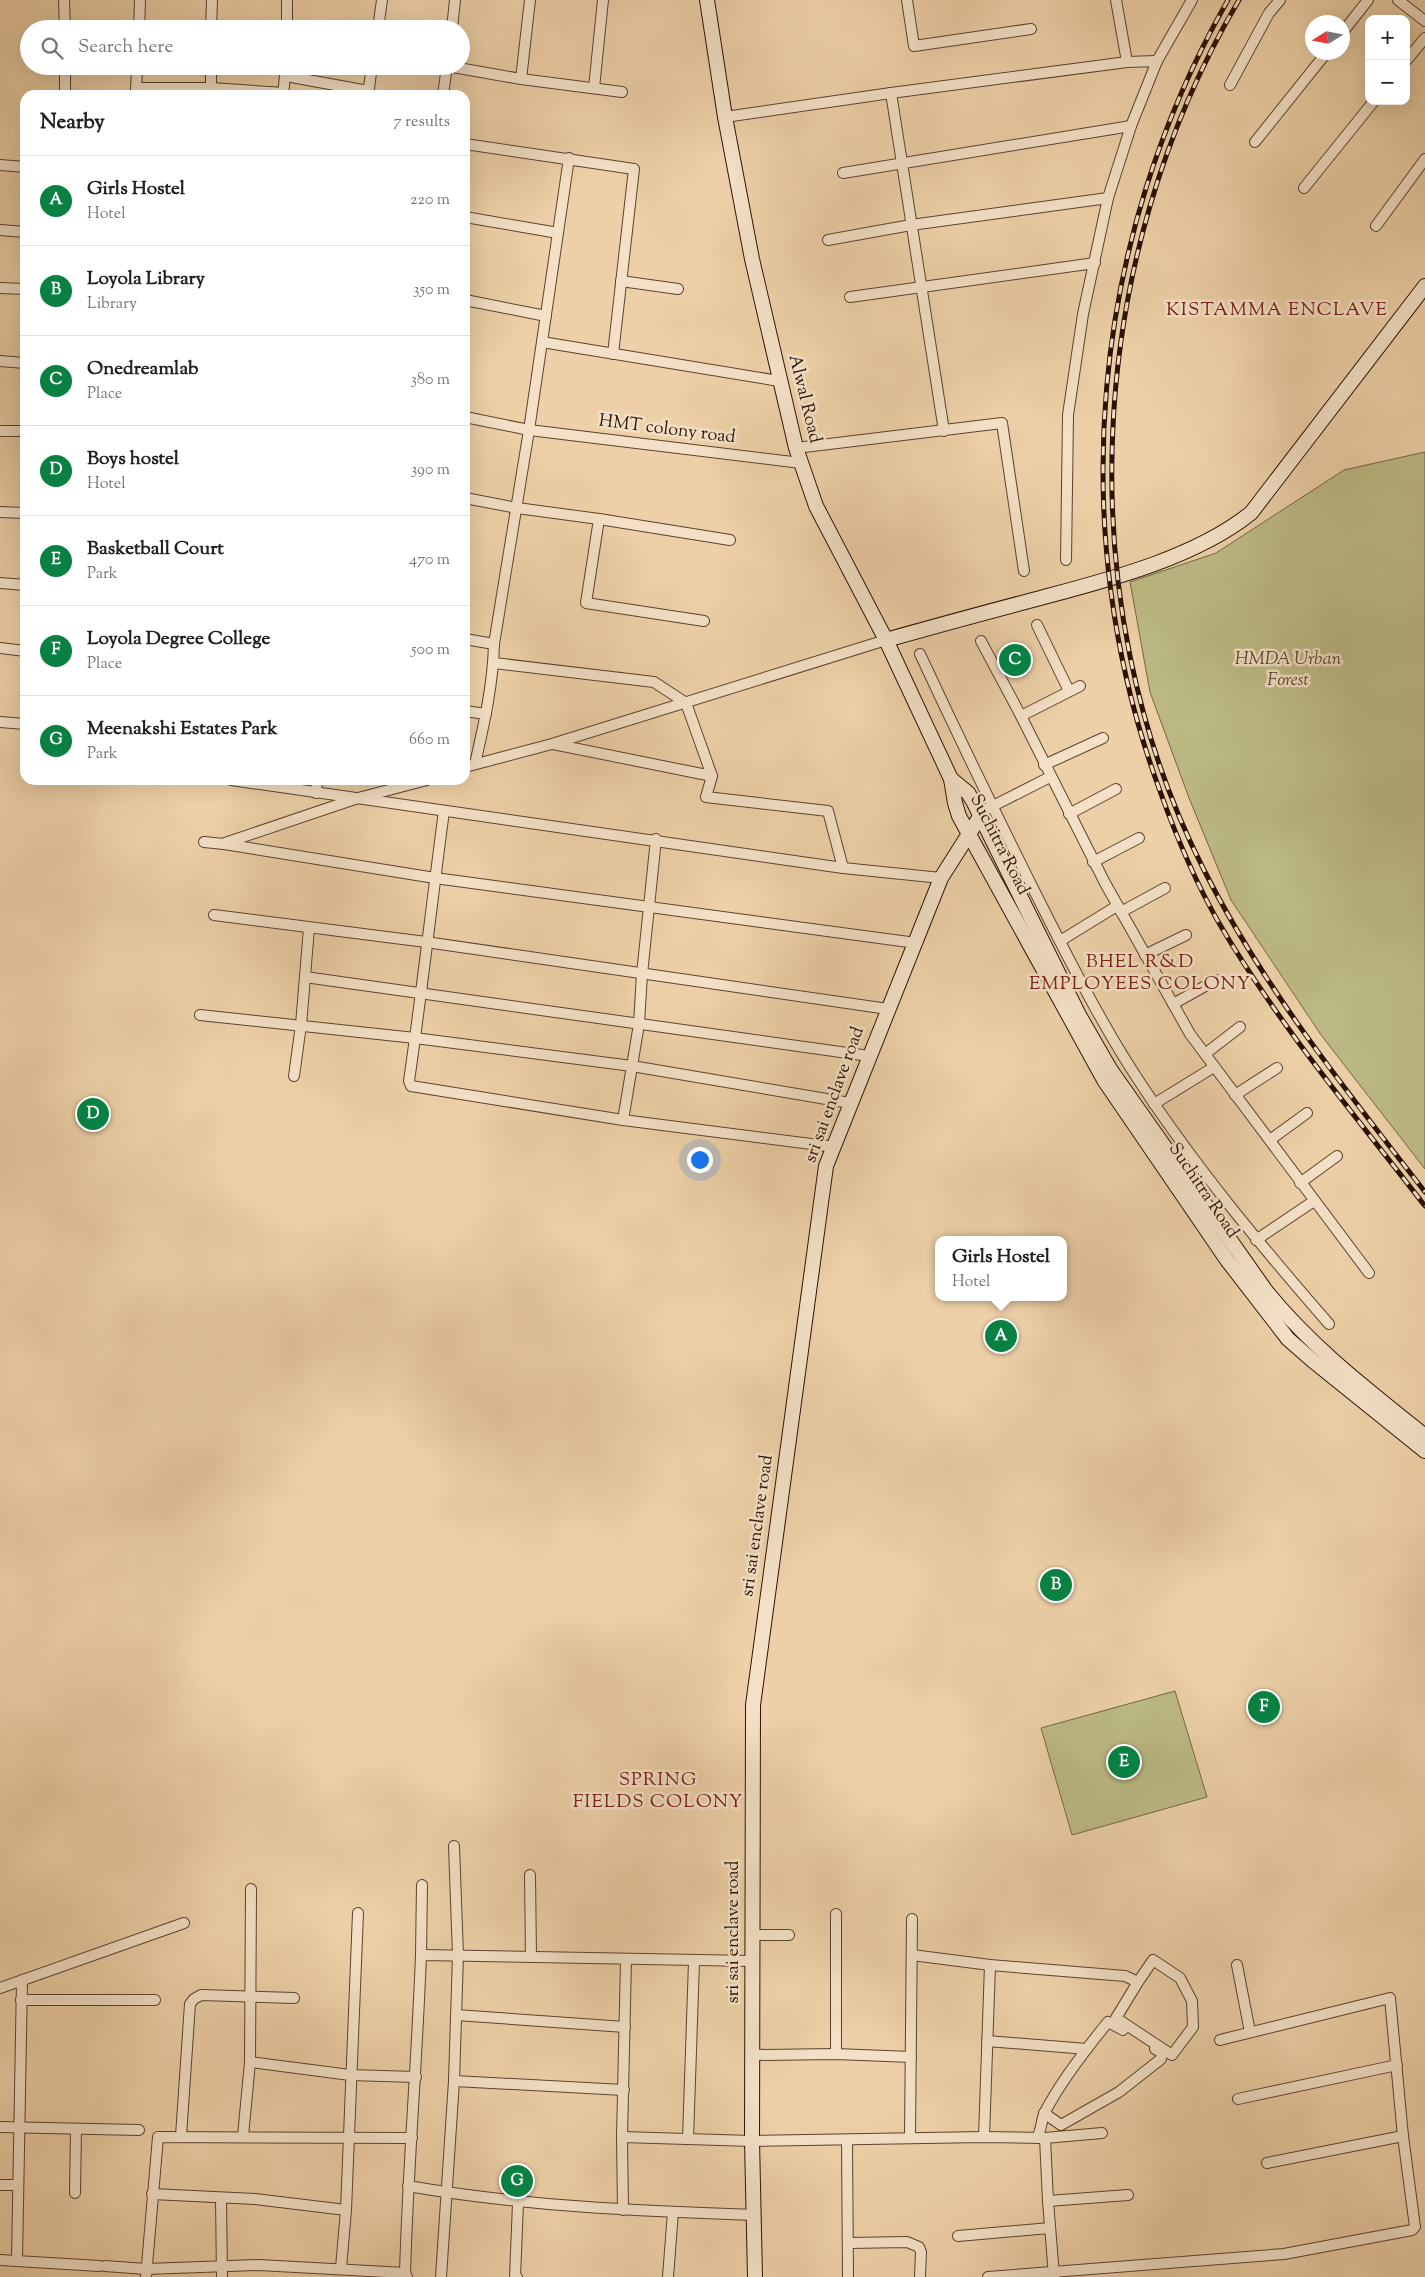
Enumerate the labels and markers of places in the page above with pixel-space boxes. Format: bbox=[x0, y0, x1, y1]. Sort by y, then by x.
pin: C bbox=[999, 641, 1031, 679]
pin: D bbox=[77, 1095, 109, 1133]
pin: A bbox=[985, 1317, 1017, 1355]
pin: B bbox=[1040, 1566, 1072, 1604]
pin: F bbox=[1248, 1688, 1280, 1726]
pin: E bbox=[1108, 1743, 1140, 1781]
pin: G bbox=[501, 2162, 533, 2200]

